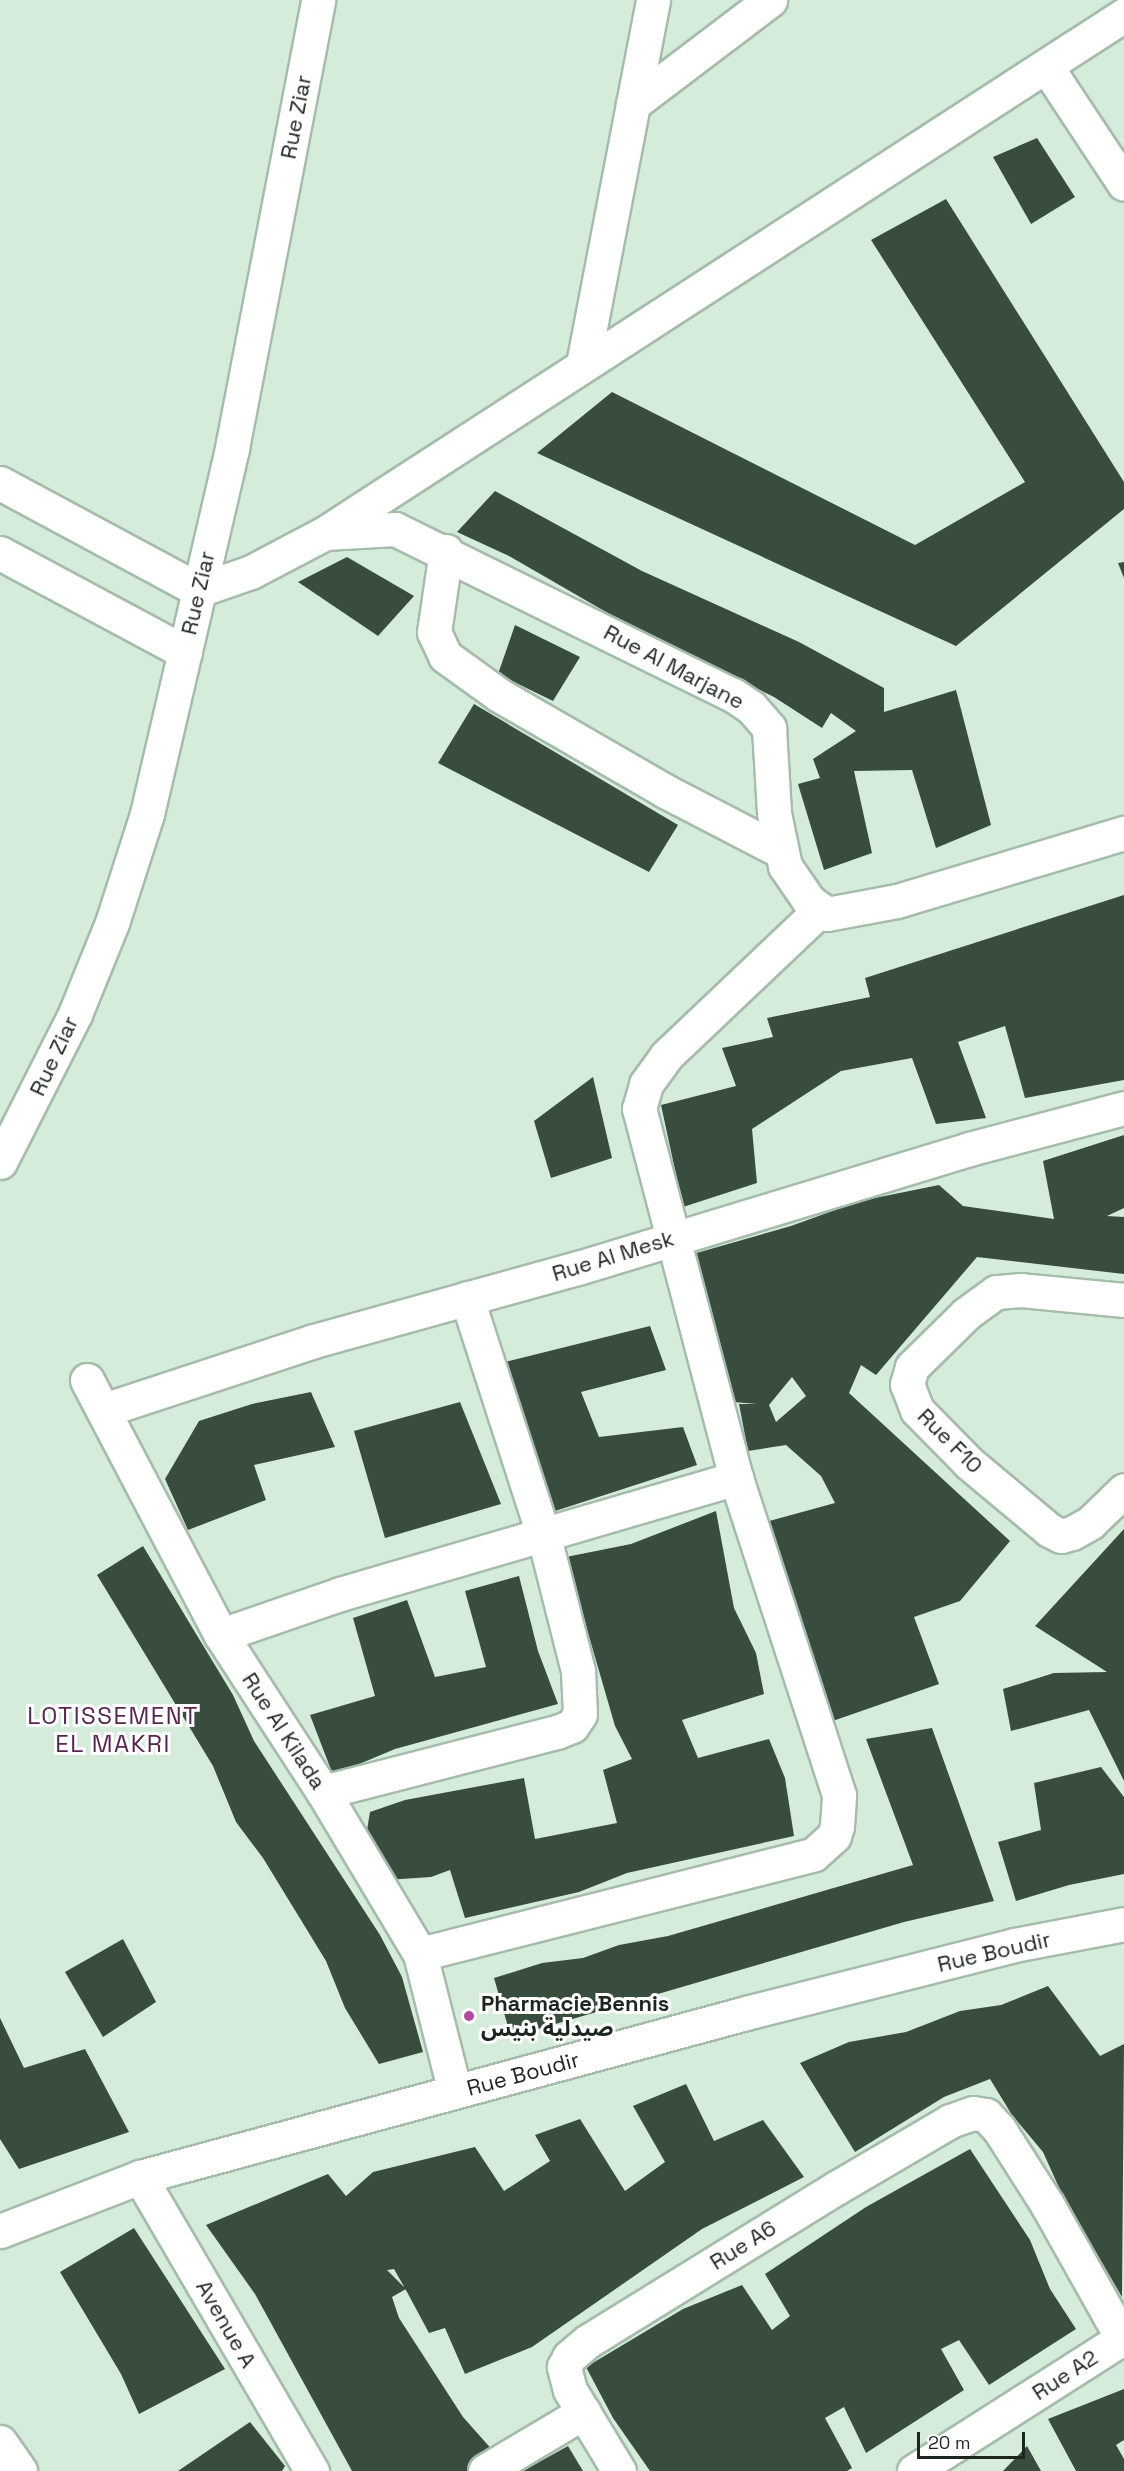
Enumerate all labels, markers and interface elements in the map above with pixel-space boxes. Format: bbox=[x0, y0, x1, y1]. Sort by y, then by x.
street label: Rue Ziar bbox=[275, 73, 317, 161]
street label: Rue Ziar bbox=[176, 549, 220, 637]
street label: Rue Al Marjane bbox=[599, 619, 749, 715]
street label: Rue Ziar bbox=[24, 1012, 84, 1100]
street label: Rue Al Mesk bbox=[549, 1225, 677, 1287]
street label: Rue F10 bbox=[912, 1403, 988, 1479]
street label: Rue Al Kilada bbox=[236, 1667, 332, 1795]
district label: LOTISSEMENT EL MAKRI bbox=[27, 1702, 199, 1758]
street label: Rue Boudir bbox=[935, 1926, 1053, 1978]
place label: Pharmacie Bennis صيدلية بنيس bbox=[481, 1990, 669, 2042]
marker: Pharmacie Bennis صيدلية بنيس bbox=[462, 2009, 476, 2023]
street label: Rue Boudir bbox=[464, 2046, 582, 2102]
street label: Rue A6 bbox=[705, 2214, 781, 2276]
street label: Avenue A bbox=[190, 2275, 262, 2373]
street label: Rue A2 bbox=[1027, 2344, 1103, 2406]
scale bar bbox=[920, 2420, 1028, 2458]
text: 20 m bbox=[928, 2431, 971, 2454]

